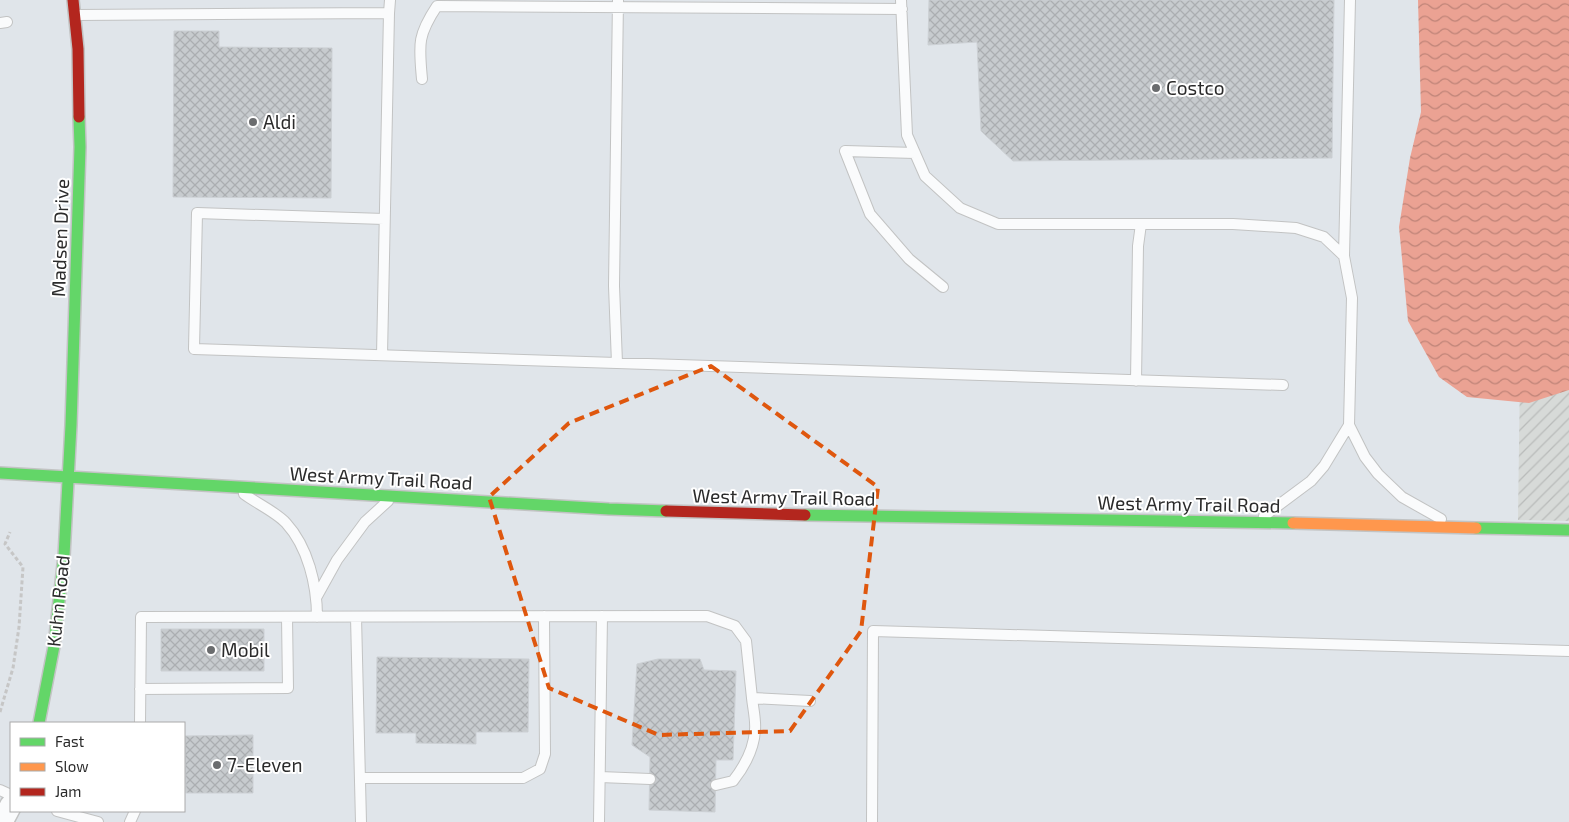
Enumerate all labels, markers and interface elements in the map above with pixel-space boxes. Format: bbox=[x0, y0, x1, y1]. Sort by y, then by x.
place label: Costco bbox=[1166, 76, 1224, 99]
marker: Costco bbox=[1150, 82, 1162, 94]
place label: Aldi bbox=[263, 110, 296, 133]
marker: Aldi bbox=[247, 116, 259, 128]
street label: Madsen Drive bbox=[46, 179, 73, 297]
street label: West Army Trail Road bbox=[289, 461, 473, 494]
street label: West Army Trail Road bbox=[692, 483, 876, 510]
street label: West Army Trail Road bbox=[1097, 490, 1281, 517]
street label: Kuhn Road bbox=[41, 554, 74, 648]
place label: Mobil bbox=[221, 638, 270, 661]
marker: Mobil bbox=[205, 644, 217, 656]
legend bbox=[10, 722, 185, 812]
text: Fast bbox=[55, 732, 85, 750]
place label: 7-Eleven bbox=[227, 753, 303, 776]
text: Slow bbox=[55, 757, 89, 775]
marker: 7-Eleven bbox=[211, 759, 223, 771]
text: Jam bbox=[55, 782, 81, 800]

